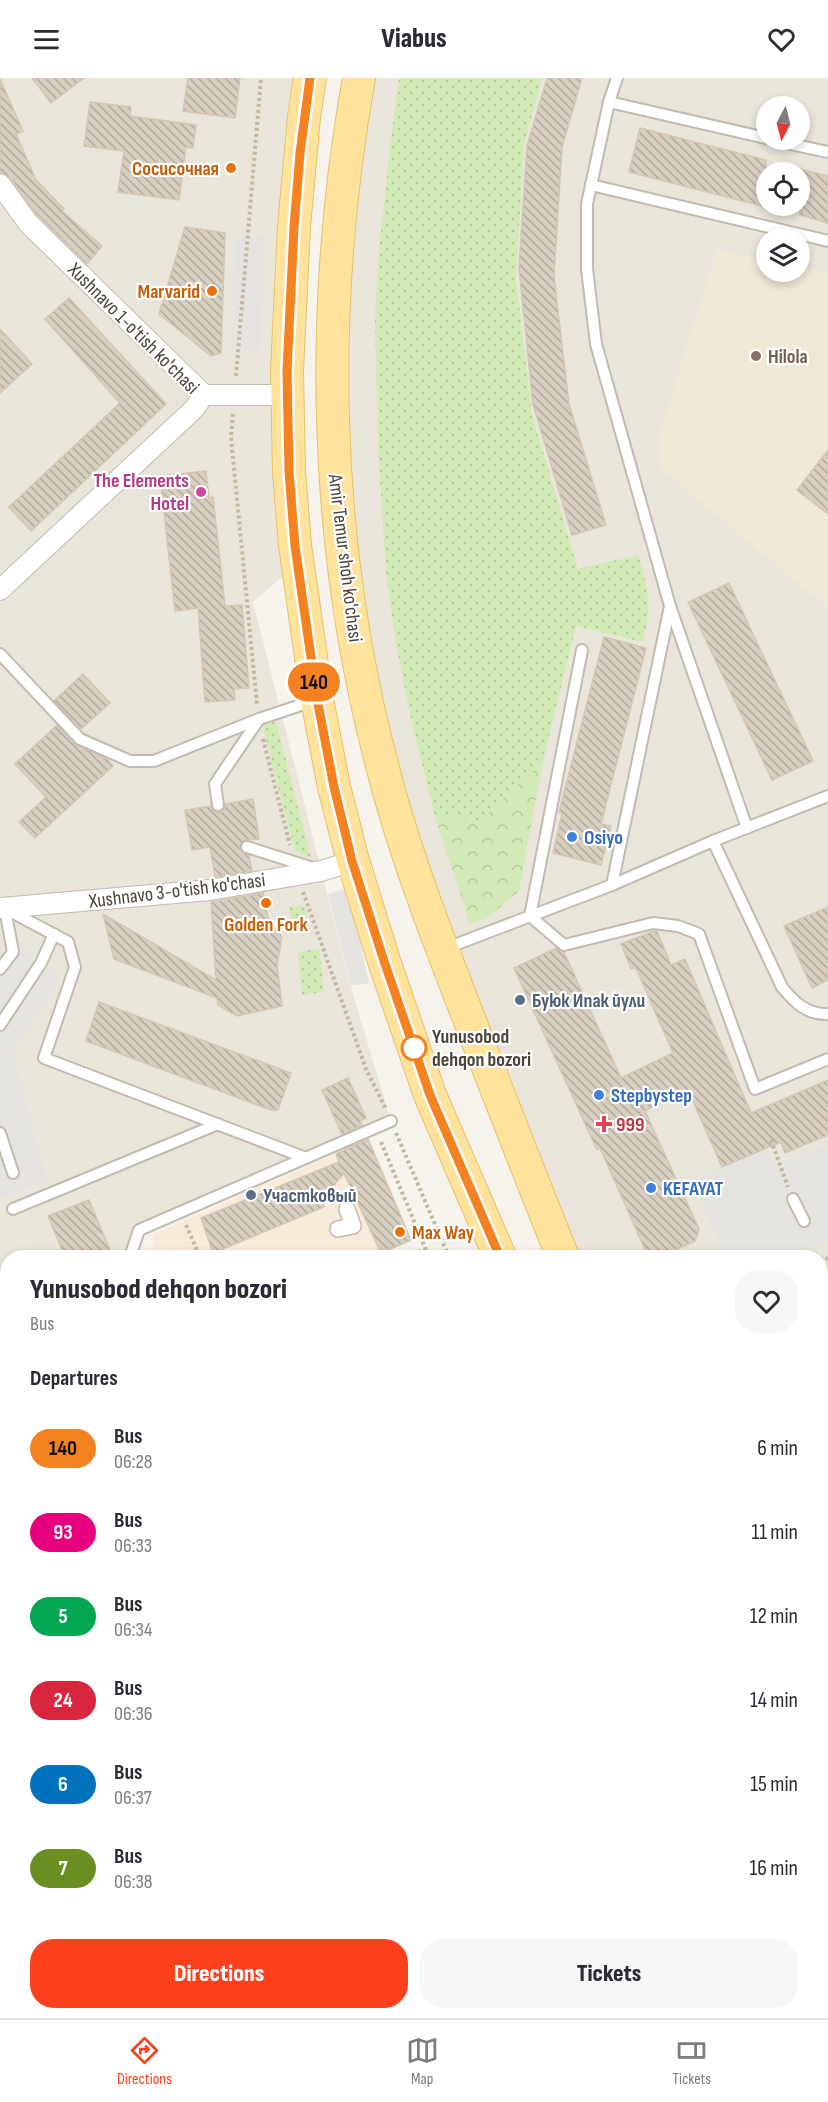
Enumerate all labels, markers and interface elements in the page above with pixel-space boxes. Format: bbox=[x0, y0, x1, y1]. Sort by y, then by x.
icon: menu bbox=[30, 23, 63, 56]
text: Viabus bbox=[381, 23, 447, 55]
icon: heart bbox=[765, 23, 798, 56]
north arrow bbox=[756, 96, 810, 150]
map controls bbox=[756, 96, 810, 282]
place label: Сосисочная bbox=[132, 157, 219, 181]
marker: Сосисочная bbox=[224, 161, 238, 175]
button: locate bbox=[756, 162, 810, 216]
button: layers bbox=[756, 228, 810, 282]
street label: Xushnavo 1-o'tish ko'chasi bbox=[62, 257, 204, 399]
place label: Marvarid bbox=[138, 280, 200, 304]
marker: Marvarid bbox=[205, 284, 219, 298]
place label: Hilola bbox=[768, 345, 808, 369]
marker: Hilola bbox=[749, 349, 763, 363]
place label: The Elements Hotel bbox=[94, 469, 189, 516]
street label: Amir Temur shoh ko'chasi bbox=[323, 472, 367, 644]
marker: The Elements Hotel bbox=[194, 485, 208, 499]
line badge: 140 bbox=[280, 662, 348, 702]
text: 140 bbox=[300, 670, 328, 695]
place label: Osiyo bbox=[584, 826, 623, 850]
marker: Osiyo bbox=[565, 830, 579, 844]
street label: Xushnavo 3-o'tish ko'chasi bbox=[87, 868, 267, 914]
marker: Golden Fork bbox=[259, 896, 273, 910]
place label: Golden Fork bbox=[224, 913, 308, 937]
place label: Буюк Ипак йули bbox=[532, 989, 645, 1013]
marker: Буюк Ипак йули bbox=[513, 993, 527, 1007]
place label: Yunusobod dehqon bozori bbox=[432, 1025, 531, 1072]
marker: Yunusobod dehqon bozori bbox=[401, 1035, 427, 1061]
place label: Stepbystep bbox=[611, 1084, 692, 1108]
marker: Stepbystep bbox=[592, 1088, 606, 1102]
place label: 999 bbox=[616, 1113, 644, 1137]
marker: 999 bbox=[597, 1117, 611, 1131]
place label: KEFAYAT bbox=[663, 1177, 724, 1201]
marker: KEFAYAT bbox=[644, 1181, 658, 1195]
place label: Участковый bbox=[263, 1184, 357, 1208]
marker: Участковый bbox=[244, 1188, 258, 1202]
place label: Max Way bbox=[412, 1221, 475, 1245]
marker: Max Way bbox=[393, 1225, 407, 1239]
button: heart bbox=[735, 1270, 798, 1333]
text: Yunusobod dehqon bozori bbox=[30, 1273, 287, 1306]
text: Bus bbox=[30, 1312, 54, 1336]
text: Departures bbox=[30, 1365, 118, 1392]
text: Bus bbox=[114, 1423, 143, 1450]
text: 6 min bbox=[757, 1435, 798, 1462]
text: 140 bbox=[49, 1436, 77, 1461]
text: 06:28 bbox=[114, 1450, 152, 1474]
text: Bus bbox=[114, 1507, 143, 1534]
text: 11 min bbox=[751, 1519, 798, 1546]
text: 93 bbox=[53, 1520, 73, 1545]
text: 06:33 bbox=[114, 1534, 152, 1558]
text: Bus bbox=[114, 1591, 143, 1618]
text: 12 min bbox=[750, 1603, 798, 1630]
text: 5 bbox=[58, 1604, 68, 1629]
text: 06:34 bbox=[114, 1618, 152, 1642]
text: Bus bbox=[114, 1675, 143, 1702]
text: 14 min bbox=[750, 1687, 798, 1714]
text: 24 bbox=[54, 1688, 72, 1713]
text: 06:36 bbox=[114, 1702, 153, 1726]
text: Bus bbox=[114, 1759, 143, 1786]
text: 15 min bbox=[750, 1771, 798, 1798]
text: 6 bbox=[58, 1772, 68, 1797]
text: 06:37 bbox=[114, 1786, 152, 1810]
text: Bus bbox=[114, 1843, 143, 1870]
text: 16 min bbox=[750, 1855, 798, 1882]
text: 7 bbox=[58, 1856, 68, 1881]
text: 06:38 bbox=[114, 1870, 153, 1894]
button: Directions bbox=[30, 1939, 408, 2008]
button: Tickets bbox=[420, 1939, 798, 2008]
tab: Directions bbox=[117, 2034, 172, 2089]
tab: Map bbox=[406, 2034, 439, 2089]
tab: Tickets bbox=[672, 2034, 711, 2089]

